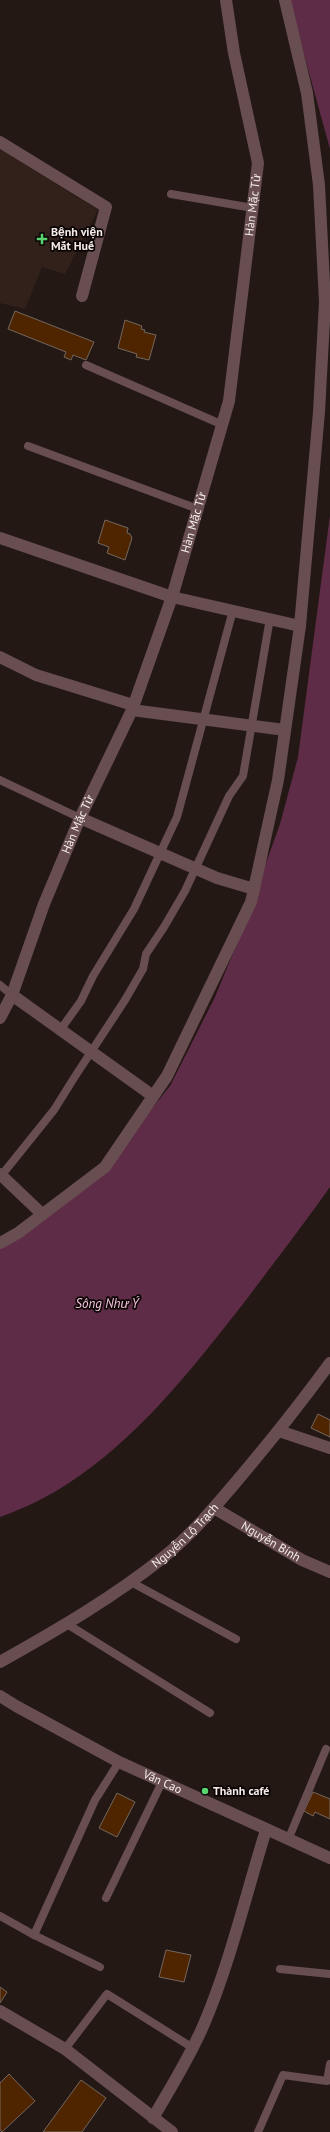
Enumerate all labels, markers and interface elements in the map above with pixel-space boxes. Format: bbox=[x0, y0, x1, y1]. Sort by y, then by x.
street label: Hàn Mặc Tử bbox=[241, 173, 264, 237]
place label: Bệnh viện Mắt Huế bbox=[51, 224, 103, 253]
marker: Bệnh viện Mắt Huế bbox=[36, 233, 48, 245]
street label: Hàn Mặc Tử bbox=[177, 490, 209, 555]
street label: Hàn Mặc Tử bbox=[58, 792, 97, 856]
water label: Sông Như Ý bbox=[75, 1295, 141, 1312]
street label: Nguyễn Lộ Trạch bbox=[148, 1500, 221, 1571]
street label: Nguyễn Bính bbox=[239, 1518, 304, 1565]
street label: Văn Cao bbox=[140, 1766, 185, 1797]
place label: Thành café bbox=[213, 1783, 269, 1798]
marker: Thành café bbox=[200, 1786, 210, 1796]

